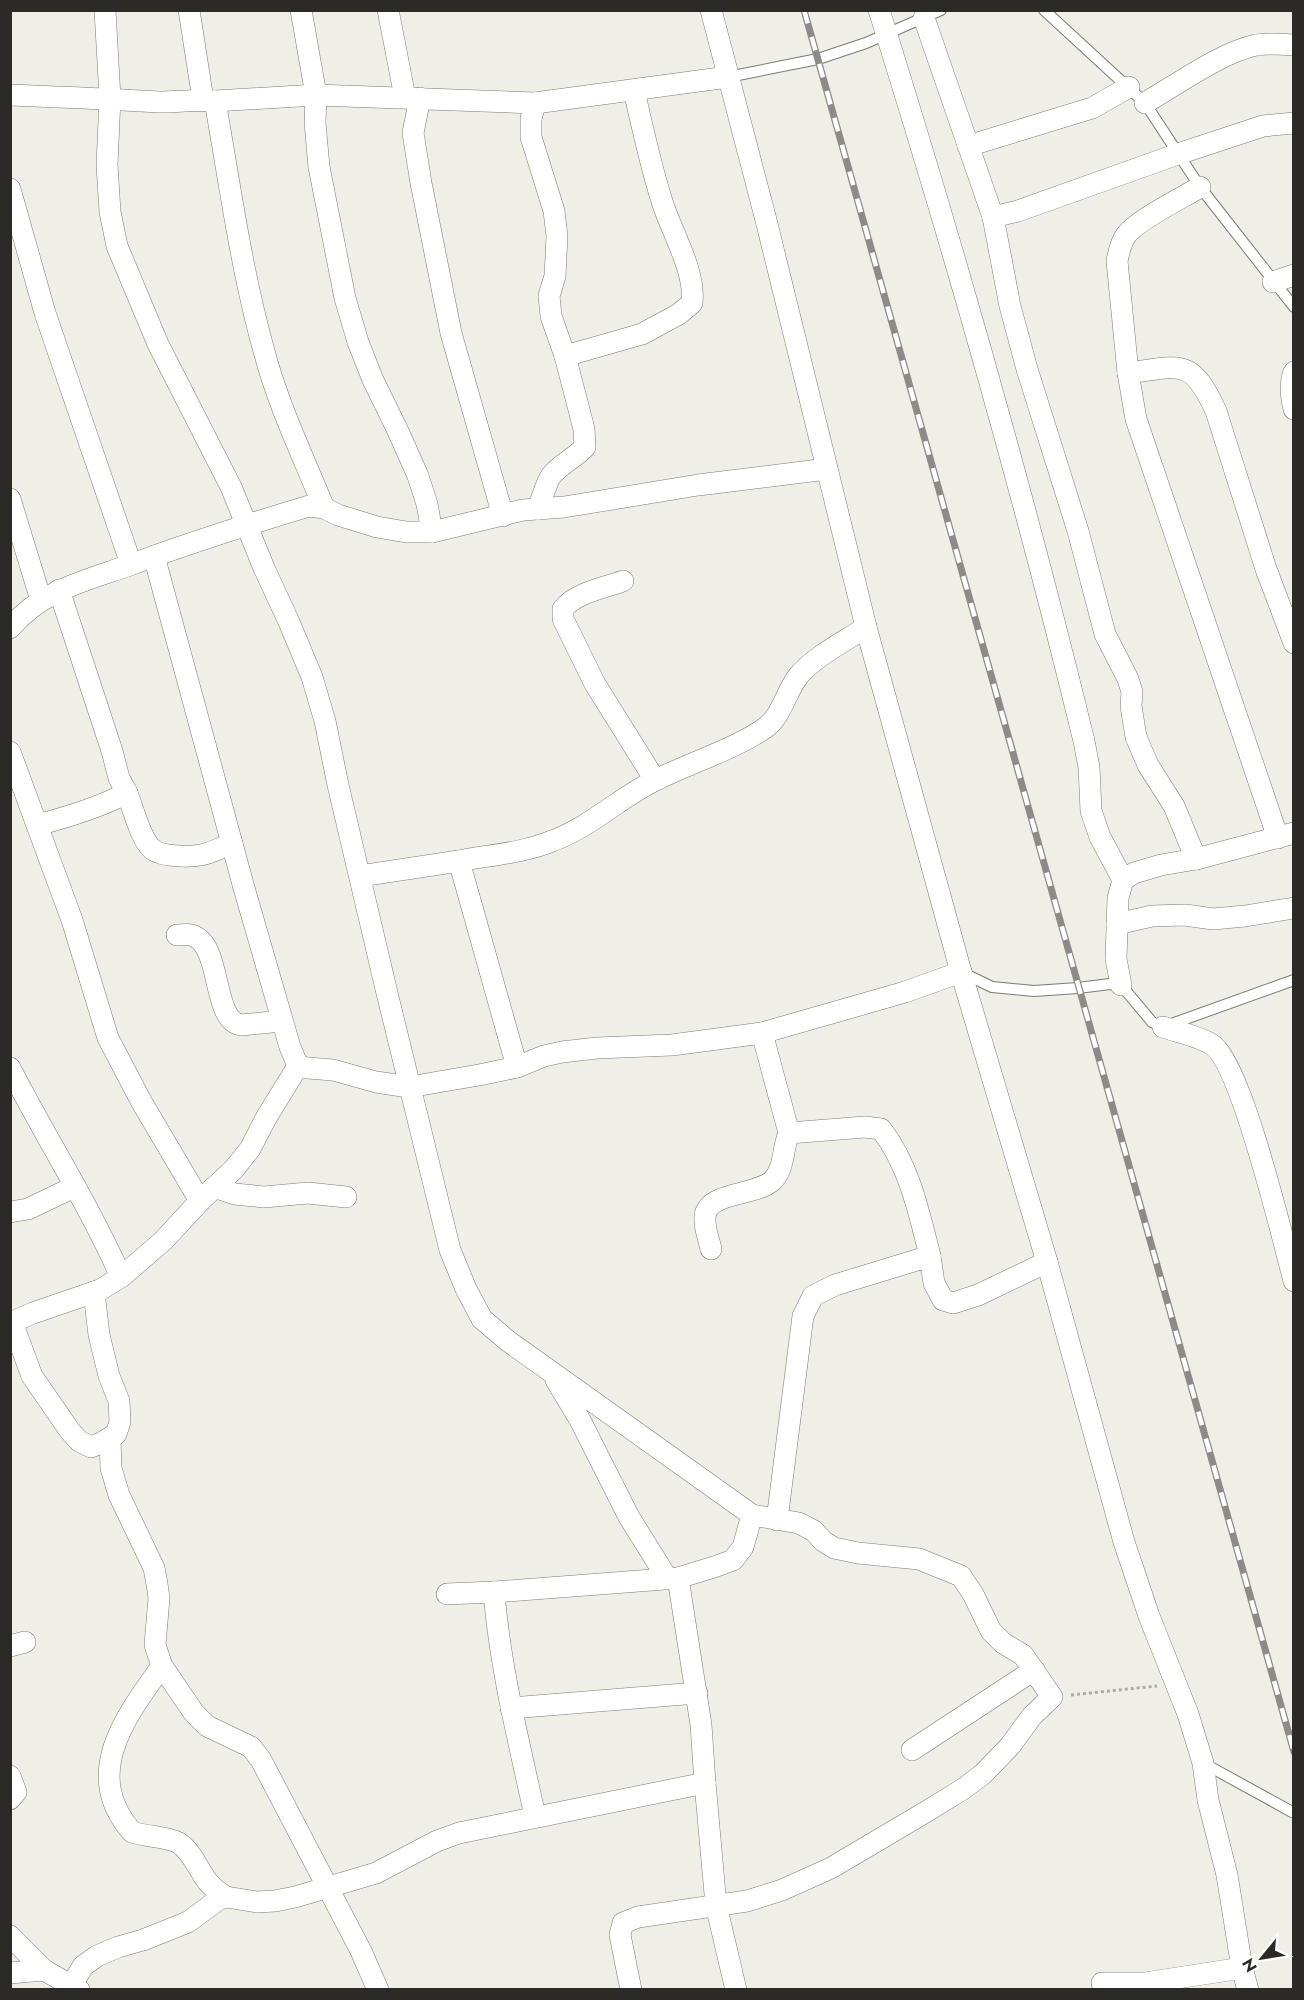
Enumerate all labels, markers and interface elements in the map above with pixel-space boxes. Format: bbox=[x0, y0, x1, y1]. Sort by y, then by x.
north arrow bbox=[1232, 1928, 1292, 1988]
text: N bbox=[1236, 1954, 1263, 1977]

